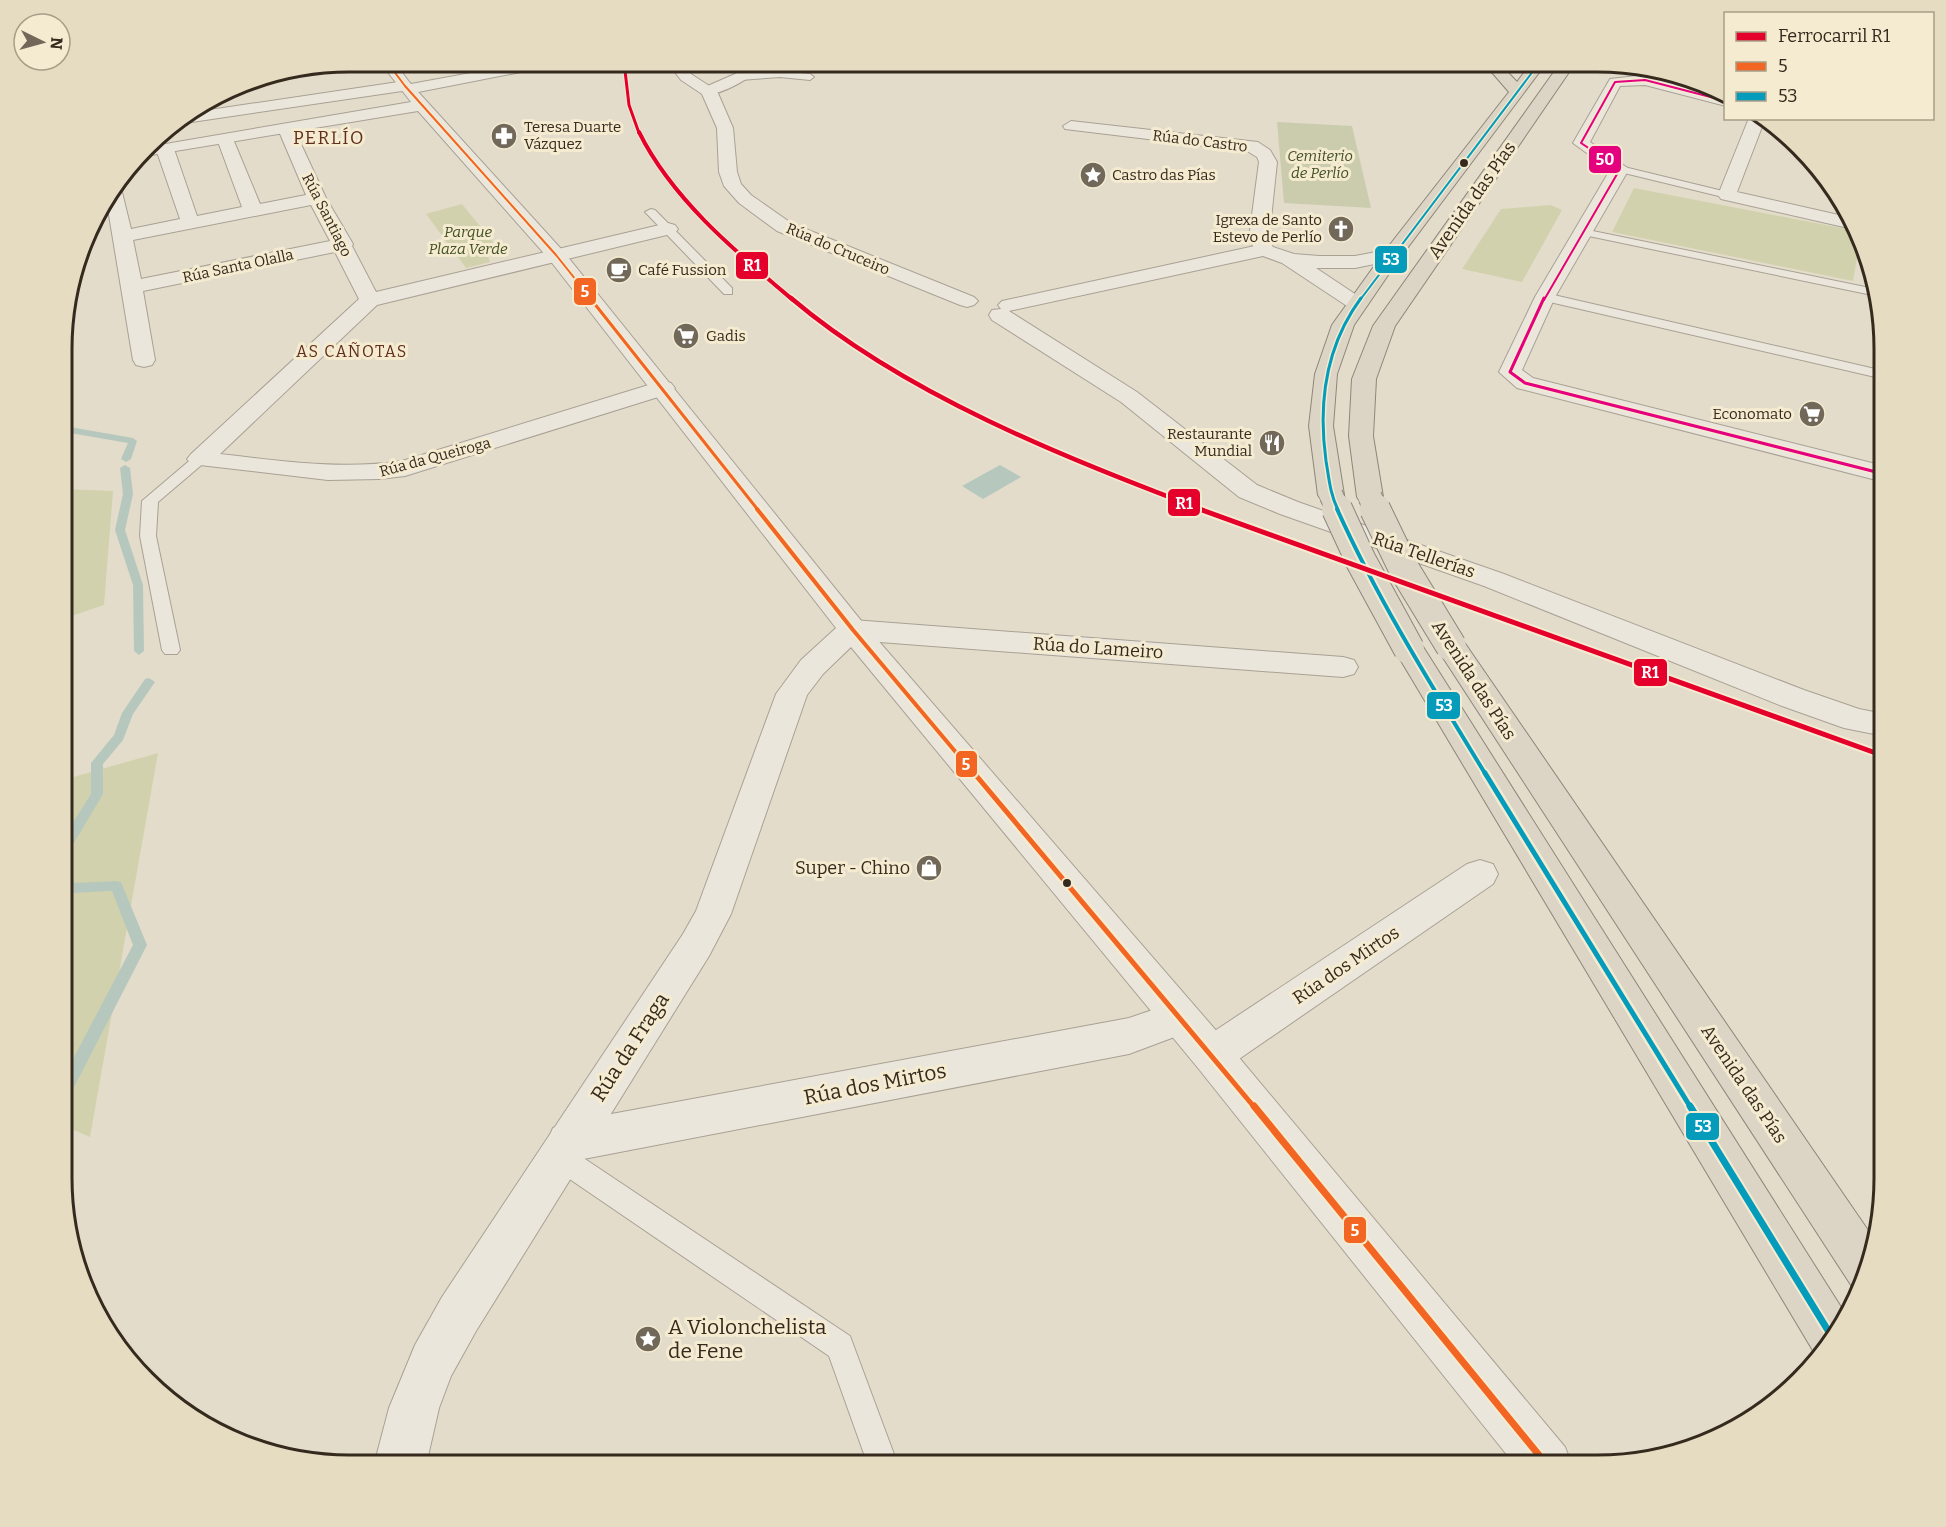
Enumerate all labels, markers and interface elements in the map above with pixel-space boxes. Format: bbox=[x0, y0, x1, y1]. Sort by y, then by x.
north arrow bbox=[12, 12, 72, 72]
legend bbox=[1724, 12, 1934, 120]
text: Ferrocarril R1 bbox=[1778, 25, 1891, 47]
text: N bbox=[46, 36, 66, 50]
text: 5 bbox=[1778, 55, 1788, 77]
text: 53 bbox=[1778, 85, 1797, 107]
place label: Teresa Duarte Vázquez bbox=[524, 118, 621, 153]
pharmacy icon: Teresa Duarte Vázquez bbox=[489, 121, 519, 151]
district label: PERLÍO bbox=[293, 126, 365, 149]
street label: Rúa do Castro bbox=[1151, 126, 1249, 156]
street label: Avenida das Pías bbox=[1423, 137, 1521, 263]
line badge: 50 bbox=[1588, 145, 1622, 174]
park label: Cemiterio de Perlío bbox=[1287, 147, 1353, 182]
text: 50 bbox=[1596, 150, 1614, 169]
unlabelled marker bbox=[1458, 157, 1470, 169]
place icon: Castro das Pías bbox=[1078, 160, 1108, 190]
place label: Castro das Pías bbox=[1112, 166, 1216, 184]
street label: Rúa Santiago bbox=[298, 170, 356, 260]
place label: Igrexa de Santo Estevo de Perlío bbox=[1213, 211, 1322, 246]
church icon: Igrexa de Santo Estevo de Perlío bbox=[1326, 214, 1356, 244]
street label: Rúa do Cruceiro bbox=[784, 219, 892, 279]
park label: Parque Plaza Verde bbox=[428, 223, 508, 258]
street label: Rúa Santa Olalla bbox=[181, 245, 295, 287]
line badge: 53 bbox=[1374, 245, 1408, 274]
text: 53 bbox=[1382, 250, 1400, 269]
line badge: R1 bbox=[735, 251, 769, 280]
cafe icon: Café Fussion bbox=[604, 255, 634, 285]
text: R1 bbox=[743, 256, 761, 275]
place label: Café Fussion bbox=[638, 261, 727, 279]
line badge: 5 bbox=[573, 277, 597, 306]
text: 5 bbox=[581, 282, 590, 301]
supermarket icon: Gadis bbox=[671, 321, 701, 351]
place label: Gadis bbox=[706, 327, 746, 345]
district label: AS CAÑOTAS bbox=[296, 341, 408, 361]
supermarket icon: Economato bbox=[1797, 399, 1827, 429]
place label: Economato bbox=[1712, 405, 1792, 423]
place label: Restaurante Mundial bbox=[1167, 425, 1252, 460]
restaurant icon: Restaurante Mundial bbox=[1257, 428, 1287, 458]
street label: Rúa da Queiroga bbox=[377, 433, 493, 481]
line badge: R1 bbox=[1167, 488, 1201, 517]
text: R1 bbox=[1175, 494, 1193, 513]
street label: Rúa Tellerías bbox=[1370, 527, 1478, 583]
street label: Avenida das Pías bbox=[1427, 616, 1521, 744]
street label: Rúa do Lameiro bbox=[1032, 632, 1164, 664]
line badge: R1 bbox=[1633, 658, 1668, 687]
text: R1 bbox=[1641, 663, 1659, 682]
line badge: 53 bbox=[1426, 691, 1461, 720]
text: 53 bbox=[1435, 696, 1453, 715]
line badge: 5 bbox=[955, 750, 978, 778]
text: 5 bbox=[962, 755, 971, 774]
shop icon: Super - Chino bbox=[914, 853, 944, 883]
place label: Super - Chino bbox=[795, 857, 910, 879]
unlabelled marker bbox=[1061, 877, 1073, 889]
street label: Rúa dos Mirtos bbox=[1288, 921, 1404, 1009]
street label: Rúa da Fraga bbox=[585, 987, 675, 1106]
street label: Avenida das Pías bbox=[1696, 1021, 1792, 1147]
street label: Rúa dos Mirtos bbox=[802, 1057, 948, 1111]
line badge: 53 bbox=[1685, 1112, 1720, 1141]
text: 53 bbox=[1694, 1117, 1712, 1136]
line badge: 5 bbox=[1343, 1216, 1367, 1244]
text: 5 bbox=[1351, 1221, 1360, 1240]
place label: A Violonchelista de Fene bbox=[668, 1314, 827, 1364]
place icon: A Violonchelista de Fene bbox=[633, 1324, 663, 1354]

